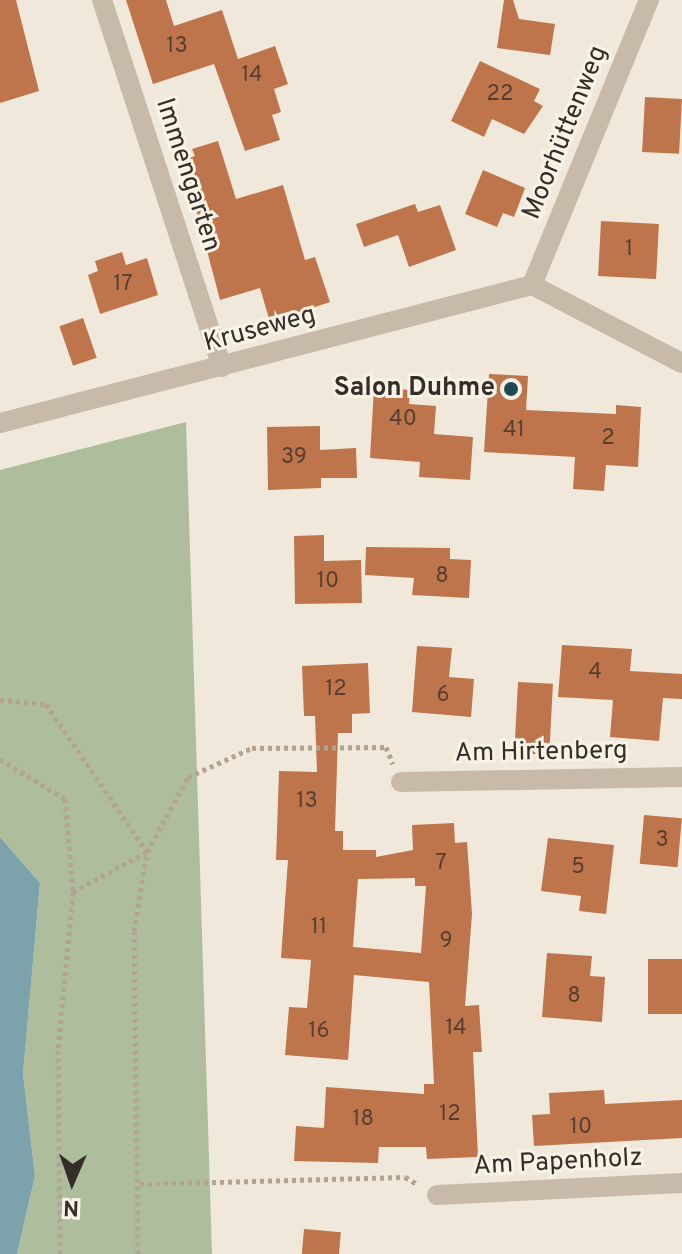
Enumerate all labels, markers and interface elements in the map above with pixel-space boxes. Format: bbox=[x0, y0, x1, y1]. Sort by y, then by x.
house number: 13 bbox=[166, 34, 188, 60]
street label: Moorhüttenweg bbox=[517, 42, 615, 224]
house number: 14 bbox=[241, 63, 263, 89]
house number: 22 bbox=[487, 82, 513, 108]
street label: Immengarten bbox=[148, 94, 226, 256]
house number: 1 bbox=[625, 237, 633, 263]
house number: 17 bbox=[113, 272, 133, 298]
street label: Kruseweg bbox=[201, 300, 319, 360]
place label: Salon Duhme bbox=[334, 373, 495, 405]
marker: Salon Duhme bbox=[502, 380, 520, 398]
house number: 40 bbox=[389, 407, 417, 433]
house number: 41 bbox=[503, 418, 525, 444]
house number: 2 bbox=[601, 426, 615, 452]
house number: 39 bbox=[281, 445, 307, 471]
house number: 8 bbox=[435, 564, 449, 590]
house number: 10 bbox=[317, 569, 339, 595]
house number: 4 bbox=[588, 660, 602, 686]
house number: 12 bbox=[325, 677, 347, 703]
house number: 6 bbox=[436, 683, 450, 709]
street label: Am Hirtenberg bbox=[454, 736, 628, 770]
house number: 13 bbox=[296, 789, 318, 815]
house number: 3 bbox=[655, 828, 669, 854]
house number: 7 bbox=[435, 851, 447, 877]
house number: 5 bbox=[571, 855, 585, 881]
house number: 11 bbox=[311, 915, 327, 941]
house number: 9 bbox=[439, 929, 453, 955]
house number: 8 bbox=[567, 984, 581, 1010]
house number: 14 bbox=[445, 1016, 467, 1042]
house number: 16 bbox=[308, 1019, 330, 1045]
house number: 12 bbox=[439, 1102, 461, 1128]
house number: 18 bbox=[352, 1107, 374, 1133]
house number: 10 bbox=[570, 1115, 592, 1141]
north arrow bbox=[32, 1142, 112, 1222]
street label: Am Papenholz bbox=[473, 1143, 643, 1183]
text: N bbox=[63, 1193, 80, 1220]

